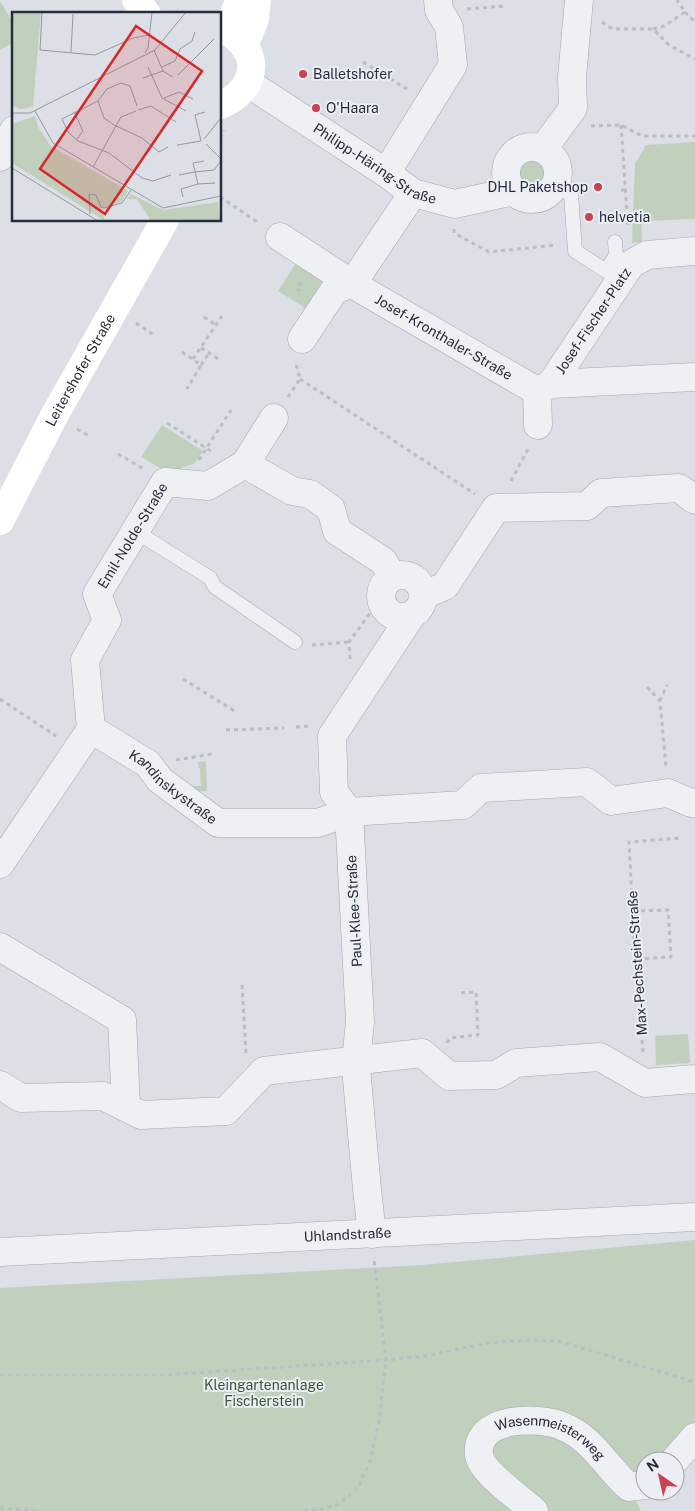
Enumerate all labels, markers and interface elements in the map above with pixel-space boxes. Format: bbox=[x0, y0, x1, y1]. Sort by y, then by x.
inset map bbox=[12, 12, 221, 221]
place label: Balletshofer bbox=[313, 66, 393, 82]
marker: Balletshofer bbox=[297, 68, 309, 80]
place label: O'Haara bbox=[326, 100, 379, 116]
marker: O'Haara bbox=[310, 102, 322, 114]
street label: Philipp-Häring-Straße bbox=[310, 120, 438, 207]
place label: DHL Paketshop bbox=[488, 179, 588, 195]
marker: DHL Paketshop bbox=[592, 181, 604, 193]
place label: helvetia bbox=[599, 209, 650, 225]
marker: helvetia bbox=[583, 211, 595, 223]
street label: Josef-Fischer-Platz bbox=[552, 264, 634, 377]
street label: Josef-Kronthaler-Straße bbox=[372, 291, 515, 383]
street label: Leitershofer Straße bbox=[42, 311, 118, 429]
street label: Emil-Nolde-Straße bbox=[94, 480, 171, 591]
street label: Kandinskystraße bbox=[126, 746, 220, 827]
street label: Paul-Klee-Straße bbox=[343, 855, 365, 967]
street label: Max-Pechstein-Straße bbox=[624, 890, 650, 1036]
street label: Uhlandstraße bbox=[303, 1224, 392, 1245]
park label: Kleingartenanlage Fischerstein bbox=[204, 1377, 324, 1409]
street label: Wasenmeisterweg bbox=[493, 1412, 609, 1464]
north arrow bbox=[635, 1451, 685, 1501]
text: N bbox=[644, 1456, 662, 1475]

